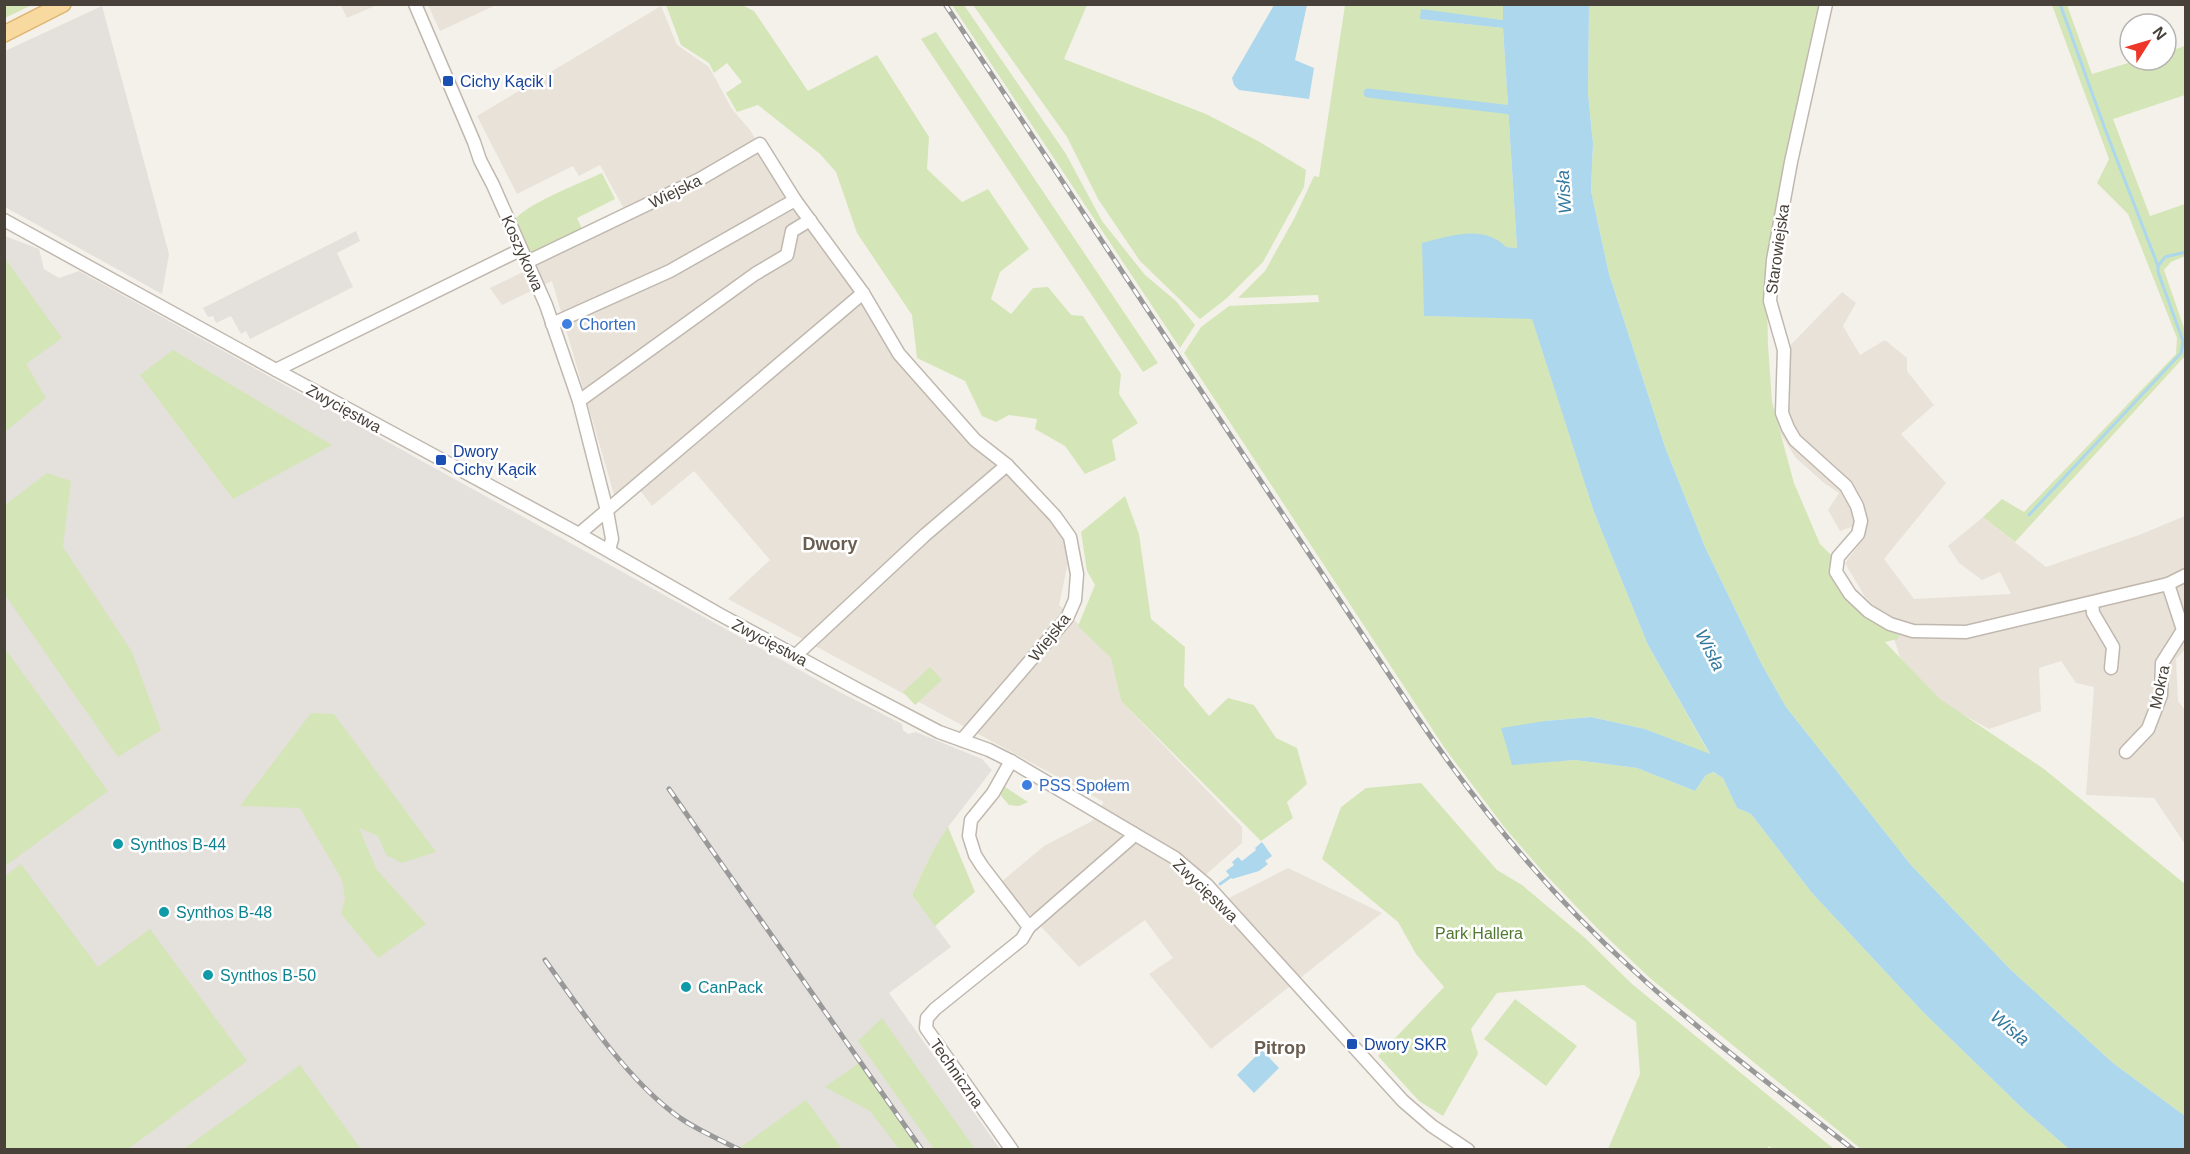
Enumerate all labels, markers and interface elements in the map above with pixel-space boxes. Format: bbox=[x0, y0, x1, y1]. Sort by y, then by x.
north arrow bbox=[2118, 12, 2178, 72]
text: N bbox=[2149, 24, 2170, 43]
place label: Cichy Kącik I bbox=[460, 73, 552, 90]
marker: Cichy Kącik I bbox=[441, 74, 455, 88]
water label: Wisła bbox=[1553, 170, 1575, 214]
street label: Wiejska bbox=[646, 171, 704, 211]
street label: Starowiejska bbox=[1763, 203, 1792, 295]
street label: Koszykowa bbox=[498, 213, 547, 294]
place label: Chorten bbox=[579, 316, 636, 333]
marker: Chorten bbox=[560, 317, 574, 331]
street label: Zwycięstwa bbox=[303, 381, 384, 436]
place label: Dwory Cichy Kącik bbox=[453, 443, 538, 478]
marker: Dwory Cichy Kącik bbox=[434, 453, 448, 467]
district label: Dwory bbox=[802, 534, 858, 554]
street label: Wiejska bbox=[1025, 610, 1073, 665]
street label: Zwycięstwa bbox=[729, 616, 810, 669]
water label: Wisła bbox=[1691, 626, 1729, 674]
street label: Mokra bbox=[2147, 663, 2172, 711]
place label: PSS Społem bbox=[1039, 777, 1130, 794]
marker: PSS Społem bbox=[1020, 778, 1034, 792]
place label: Synthos B-44 bbox=[130, 836, 226, 853]
marker: Synthos B-44 bbox=[111, 837, 125, 851]
street label: Zwycięstwa bbox=[1170, 856, 1241, 925]
place label: Synthos B-48 bbox=[176, 904, 272, 921]
marker: Synthos B-48 bbox=[157, 905, 171, 919]
park label: Park Hallera bbox=[1435, 925, 1523, 942]
place label: Synthos B-50 bbox=[220, 967, 316, 984]
marker: Synthos B-50 bbox=[201, 968, 215, 982]
place label: CanPack bbox=[698, 979, 764, 996]
marker: CanPack bbox=[679, 980, 693, 994]
water label: Wisła bbox=[1987, 1006, 2033, 1050]
street label: Techniczna bbox=[927, 1036, 987, 1111]
place label: Dwory SKR bbox=[1364, 1036, 1447, 1053]
marker: Dwory SKR bbox=[1345, 1037, 1359, 1051]
district label: Pitrop bbox=[1254, 1038, 1306, 1058]

